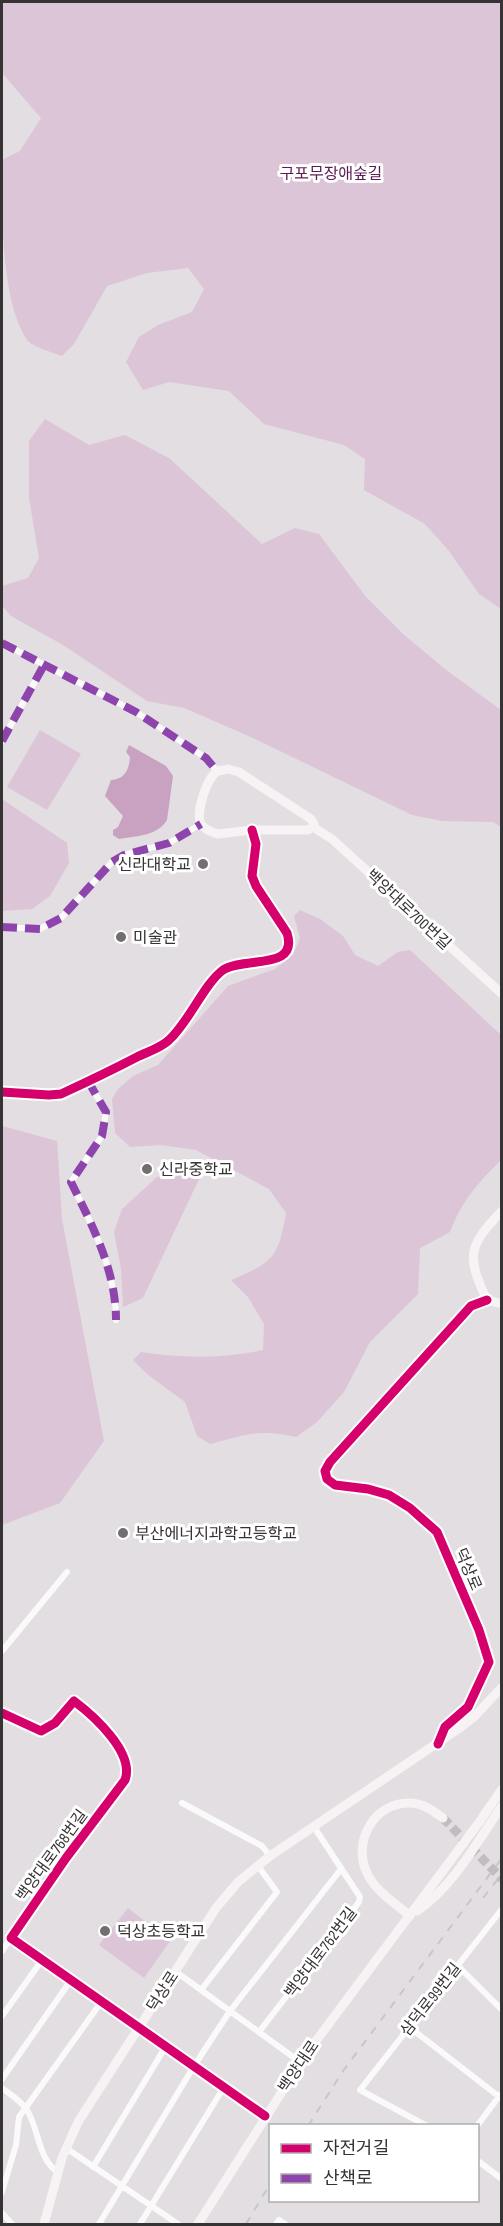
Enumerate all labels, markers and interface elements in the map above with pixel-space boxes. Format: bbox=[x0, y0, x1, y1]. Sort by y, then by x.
park label: 구포무장애숲길 bbox=[279, 165, 383, 184]
place label: 신라대학교 bbox=[117, 856, 191, 875]
marker: 신라대학교 bbox=[196, 857, 210, 871]
street label: 백양대로700번길 bbox=[362, 866, 454, 954]
place label: 미술관 bbox=[133, 929, 177, 948]
marker: 미술관 bbox=[114, 930, 128, 944]
place label: 신라중학교 bbox=[159, 1161, 233, 1180]
marker: 신라중학교 bbox=[140, 1162, 154, 1176]
place label: 부산에너지과학고등학교 bbox=[135, 1525, 297, 1544]
marker: 부산에너지과학고등학교 bbox=[116, 1526, 130, 1540]
street label: 덕상로 bbox=[450, 1546, 485, 1594]
street label: 백양대로768번길 bbox=[13, 1806, 92, 1905]
street label: 백양대로762번길 bbox=[281, 1904, 361, 2002]
place label: 덕상초등학교 bbox=[117, 1923, 205, 1942]
marker: 덕상초등학교 bbox=[98, 1924, 112, 1938]
street label: 삼덕로99번길 bbox=[397, 1959, 466, 2040]
street label: 덕상로 bbox=[143, 1968, 183, 2016]
street label: 백양대로 bbox=[275, 2037, 324, 2097]
legend bbox=[269, 2124, 479, 2202]
text: 자전거길 bbox=[323, 2138, 389, 2159]
text: 산책로 bbox=[323, 2168, 373, 2189]

